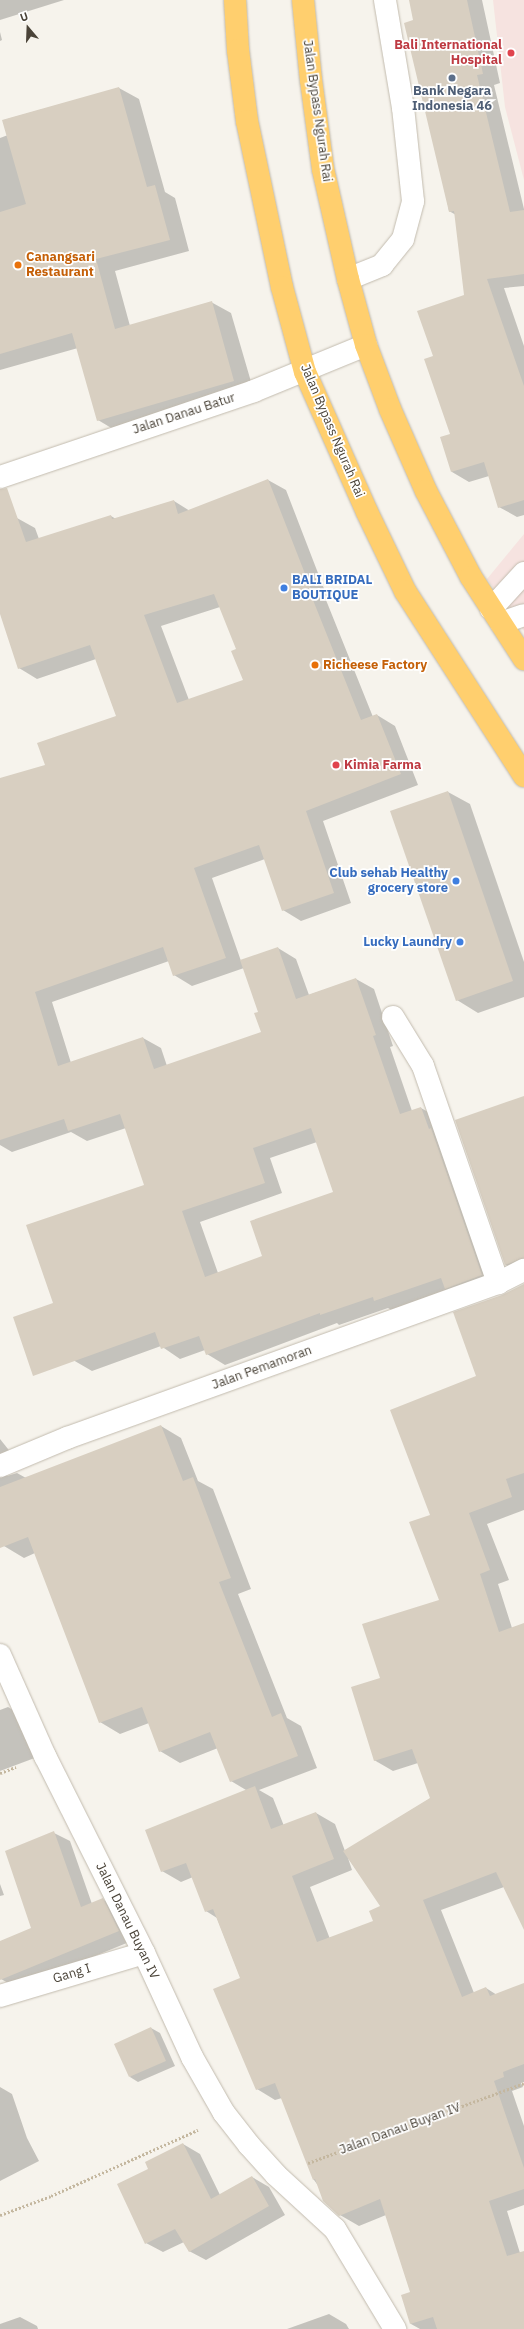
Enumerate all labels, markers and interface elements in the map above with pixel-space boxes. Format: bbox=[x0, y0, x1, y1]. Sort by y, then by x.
north arrow bbox=[8, 8, 48, 48]
text: U bbox=[18, 9, 30, 25]
place label: Bali International Hospital bbox=[394, 38, 502, 69]
street label: Jalan Bypass Ngurah Rai bbox=[299, 39, 335, 183]
marker: Bali International Hospital bbox=[505, 47, 517, 59]
marker: Bank Negara Indonesia 46 bbox=[447, 73, 457, 83]
place label: Bank Negara Indonesia 46 bbox=[412, 84, 492, 115]
place label: Canangsari Restaurant bbox=[26, 250, 95, 281]
marker: Canangsari Restaurant bbox=[13, 260, 23, 270]
street label: Jalan Bypass Ngurah Rai bbox=[297, 362, 367, 500]
street label: Jalan Danau Batur bbox=[131, 390, 237, 438]
place label: BALI BRIDAL BOUTIQUE bbox=[292, 573, 372, 604]
marker: BALI BRIDAL BOUTIQUE bbox=[279, 583, 289, 593]
place label: Richeese Factory bbox=[323, 657, 427, 673]
marker: Richeese Factory bbox=[310, 660, 320, 670]
place label: Kimia Farma bbox=[344, 757, 421, 773]
marker: Kimia Farma bbox=[331, 760, 341, 770]
place label: Club sehab Healthy grocery store bbox=[329, 866, 448, 897]
marker: Club sehab Healthy grocery store bbox=[451, 876, 461, 886]
place label: Lucky Laundry bbox=[363, 934, 452, 950]
marker: Lucky Laundry bbox=[455, 937, 465, 947]
street label: Jalan Pemamoran bbox=[210, 1343, 314, 1393]
street label: Jalan Danau Buyan IV bbox=[92, 1860, 162, 1982]
street label: Gang I bbox=[51, 1961, 93, 1987]
street label: Jalan Danau Buyan IV bbox=[337, 2100, 463, 2158]

